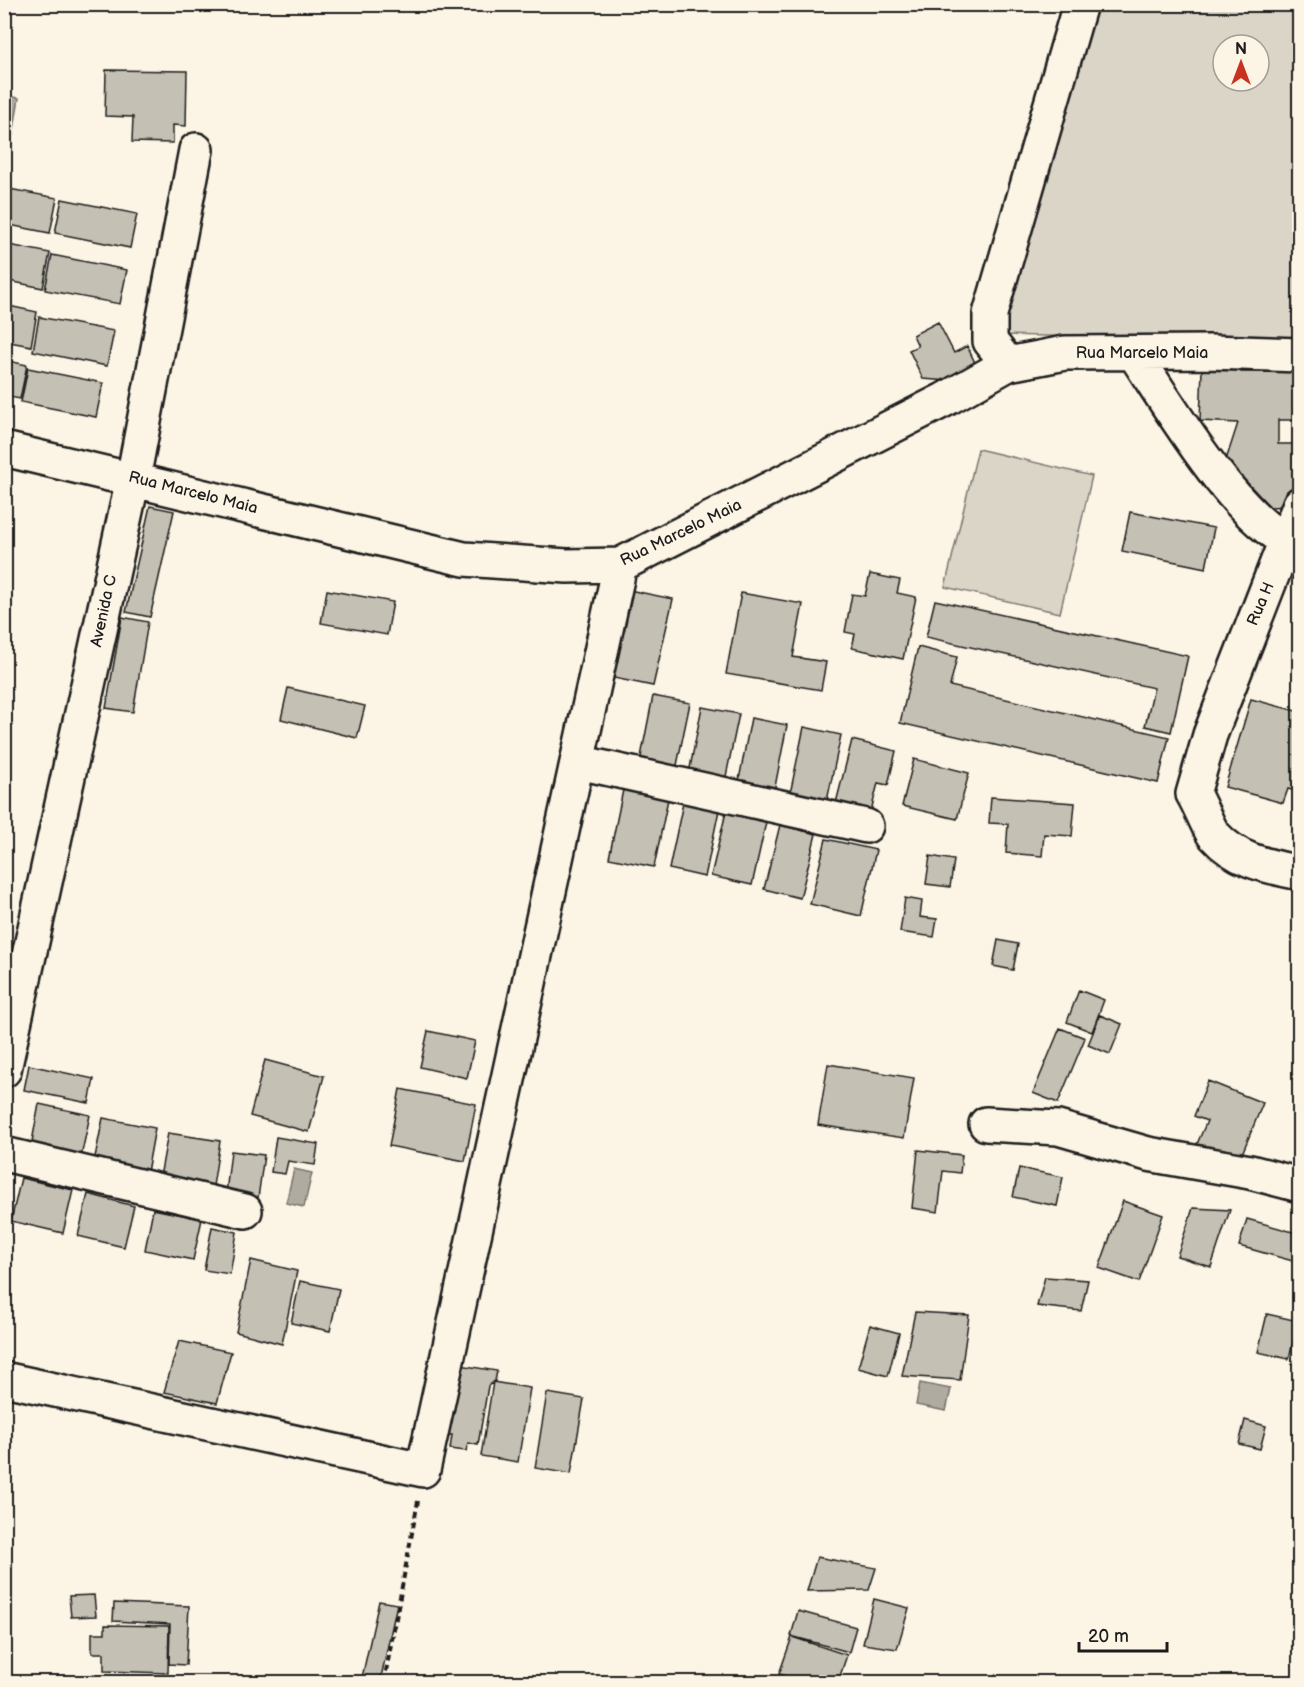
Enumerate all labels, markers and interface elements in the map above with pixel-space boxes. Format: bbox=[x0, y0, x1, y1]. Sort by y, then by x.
north arrow bbox=[1211, 33, 1271, 93]
text: N bbox=[1235, 40, 1247, 59]
street label: Rua Marcelo Maia bbox=[1076, 344, 1208, 363]
street label: Rua Marcelo Maia bbox=[126, 468, 260, 518]
street label: Rua Marcelo Maia bbox=[617, 495, 745, 571]
street label: Avenida C bbox=[87, 573, 121, 649]
street label: Rua H bbox=[1243, 579, 1279, 629]
scale bar bbox=[1079, 1615, 1168, 1653]
text: 20 m bbox=[1088, 1626, 1129, 1647]

